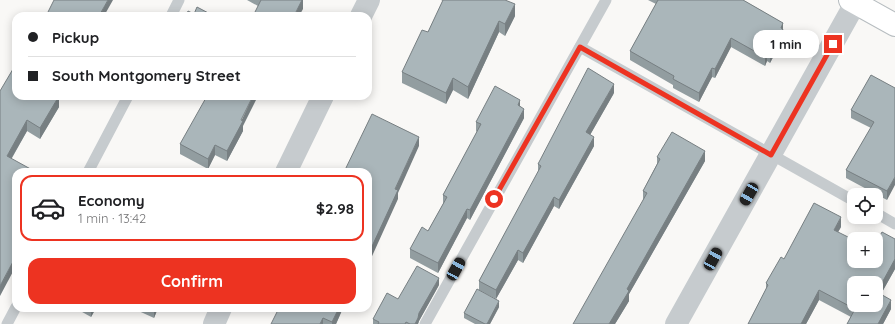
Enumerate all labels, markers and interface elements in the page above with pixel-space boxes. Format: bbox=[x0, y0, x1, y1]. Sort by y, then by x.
text: Pickup bbox=[52, 28, 99, 47]
callout: 1 min bbox=[753, 30, 819, 58]
route end bbox=[824, 35, 842, 53]
text: 1 min bbox=[770, 36, 802, 52]
text: South Montgomery Street bbox=[52, 66, 241, 85]
car bbox=[738, 181, 760, 207]
map controls bbox=[847, 188, 883, 312]
button: locate bbox=[847, 188, 883, 224]
icon: car bbox=[30, 190, 66, 226]
route start bbox=[485, 190, 503, 208]
text: Economy bbox=[78, 191, 145, 210]
text: $2.98 bbox=[316, 199, 354, 218]
text: 1 min · 13:42 bbox=[78, 210, 146, 226]
button: + bbox=[847, 232, 883, 268]
car bbox=[702, 246, 724, 272]
car bbox=[445, 256, 467, 282]
button: Confirm bbox=[28, 258, 356, 304]
button: − bbox=[847, 276, 883, 312]

